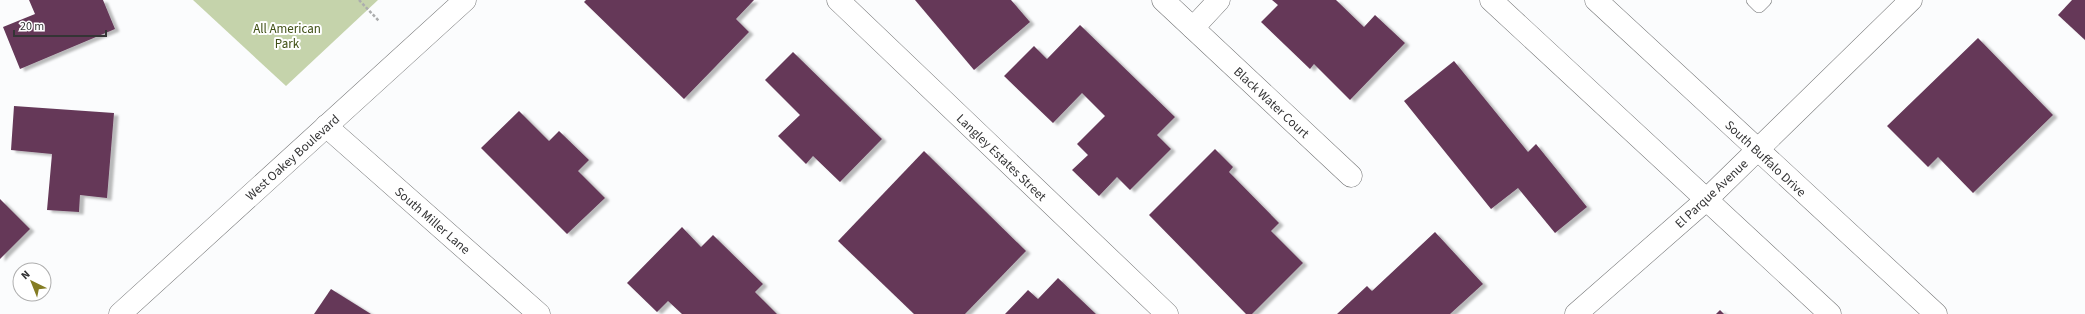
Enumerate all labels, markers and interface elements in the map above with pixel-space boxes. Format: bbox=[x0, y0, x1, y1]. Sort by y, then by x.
scale bar bbox=[14, 12, 106, 38]
text: 20 m bbox=[20, 18, 44, 35]
park label: All American Park bbox=[253, 20, 321, 53]
street label: Black Water Court bbox=[1230, 63, 1313, 143]
street label: Langley Estates Street bbox=[952, 110, 1051, 206]
street label: West Oakey Boulevard bbox=[242, 111, 344, 205]
street label: South Buffalo Drive bbox=[1721, 116, 1810, 201]
street label: El Parque Avenue bbox=[1671, 155, 1752, 232]
street label: South Miller Lane bbox=[391, 183, 474, 259]
north arrow bbox=[12, 262, 52, 302]
text: N bbox=[18, 267, 33, 283]

